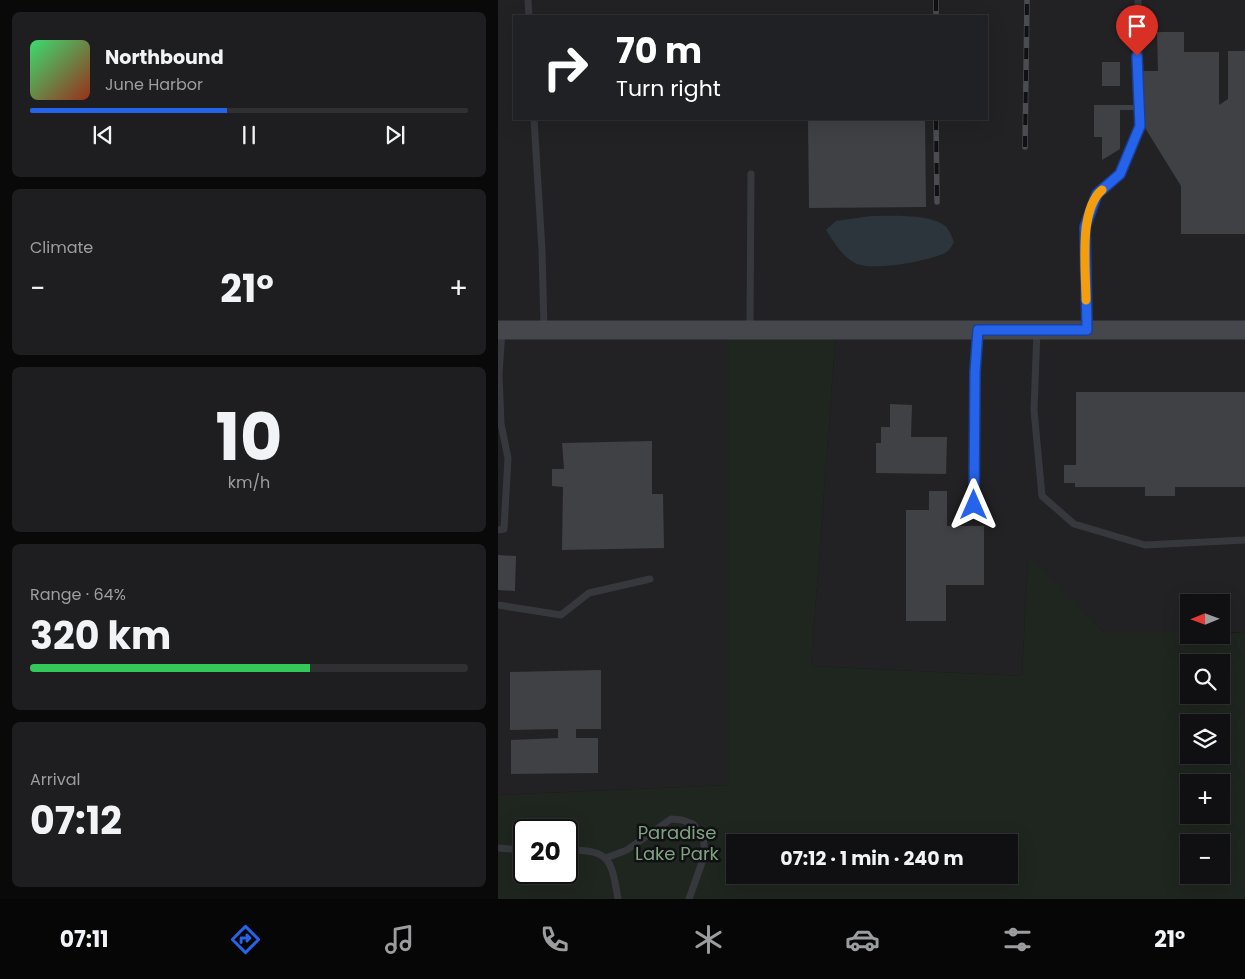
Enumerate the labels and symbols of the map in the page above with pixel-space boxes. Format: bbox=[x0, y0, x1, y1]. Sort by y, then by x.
pin bbox=[1116, 5, 1158, 56]
position arrow bbox=[947, 478, 999, 530]
north arrow bbox=[1180, 594, 1230, 644]
speed limit sign: 20 bbox=[513, 819, 578, 884]
park label: Paradise Lake Park bbox=[635, 820, 720, 866]

